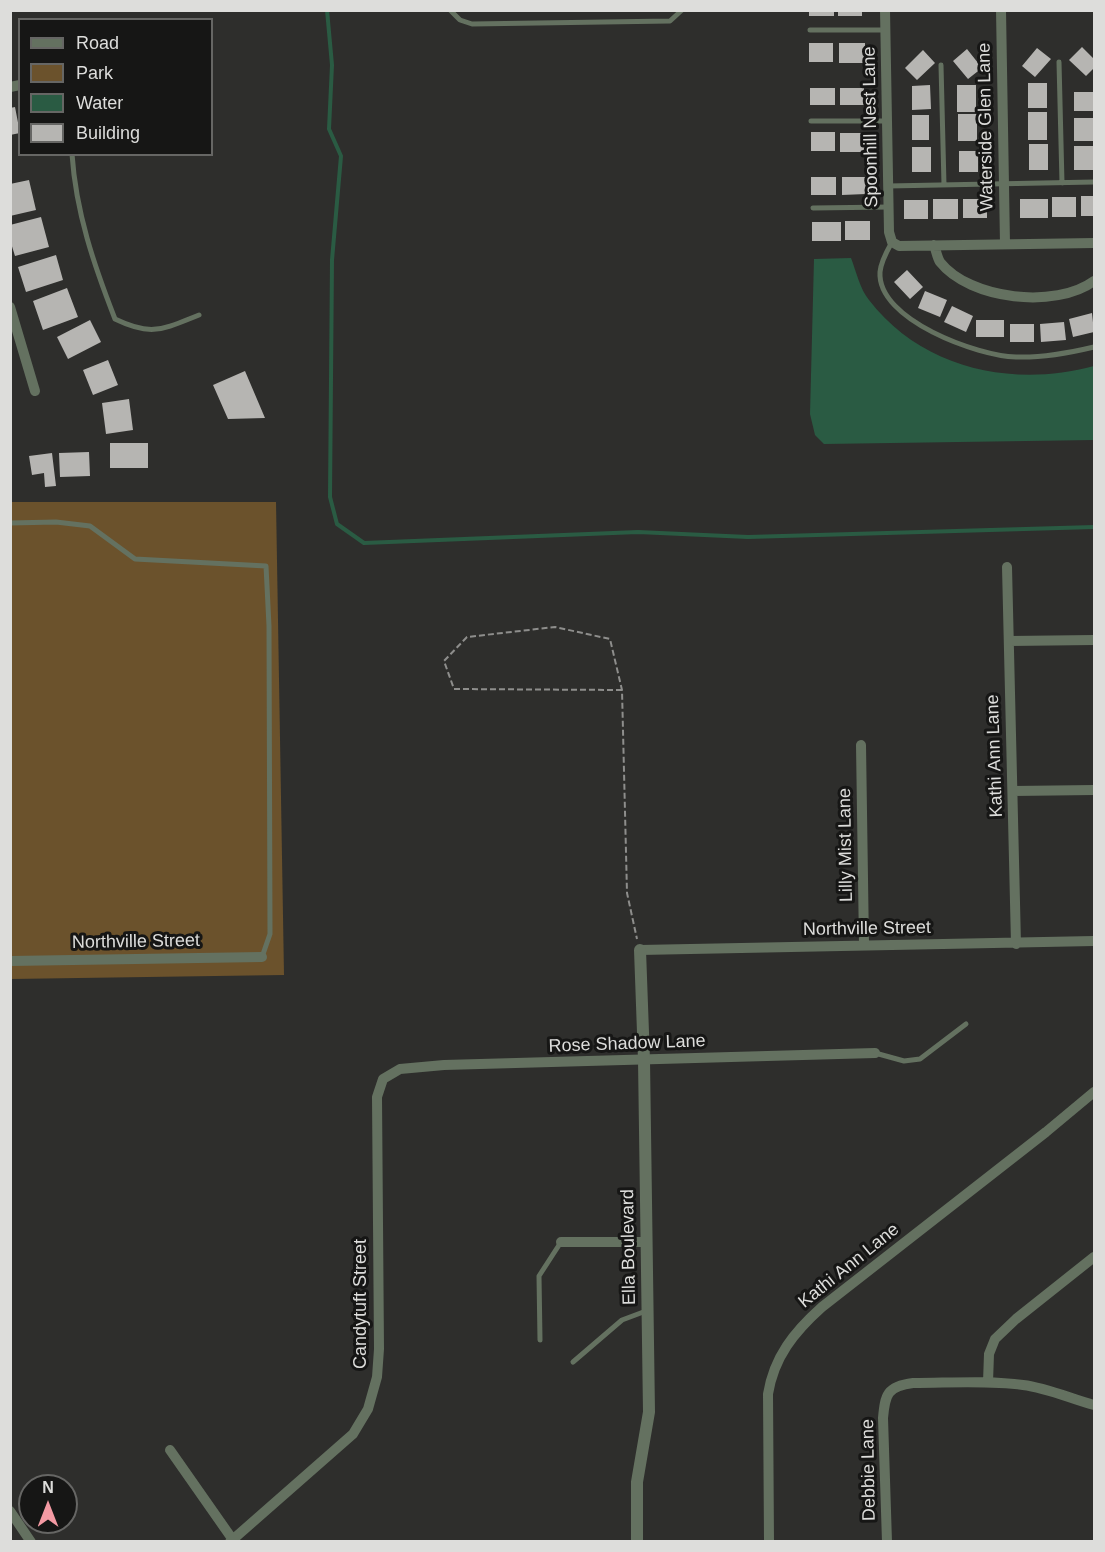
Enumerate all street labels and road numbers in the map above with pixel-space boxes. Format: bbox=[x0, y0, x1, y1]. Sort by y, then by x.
street label: Waterside Glen Lane bbox=[974, 43, 998, 211]
street label: Spoonhill Nest Lane bbox=[859, 46, 883, 208]
street label: Kathi Ann Lane bbox=[982, 694, 1008, 818]
street label: Lilly Mist Lane bbox=[834, 788, 858, 902]
street label: Northville Street bbox=[803, 917, 931, 941]
street label: Northville Street bbox=[72, 930, 200, 954]
street label: Rose Shadow Lane bbox=[548, 1030, 706, 1058]
street label: Ella Boulevard bbox=[617, 1189, 641, 1305]
street label: Kathi Ann Lane bbox=[794, 1219, 904, 1313]
street label: Candytuft Street bbox=[350, 1239, 372, 1369]
street label: Debbie Lane bbox=[857, 1419, 881, 1521]

